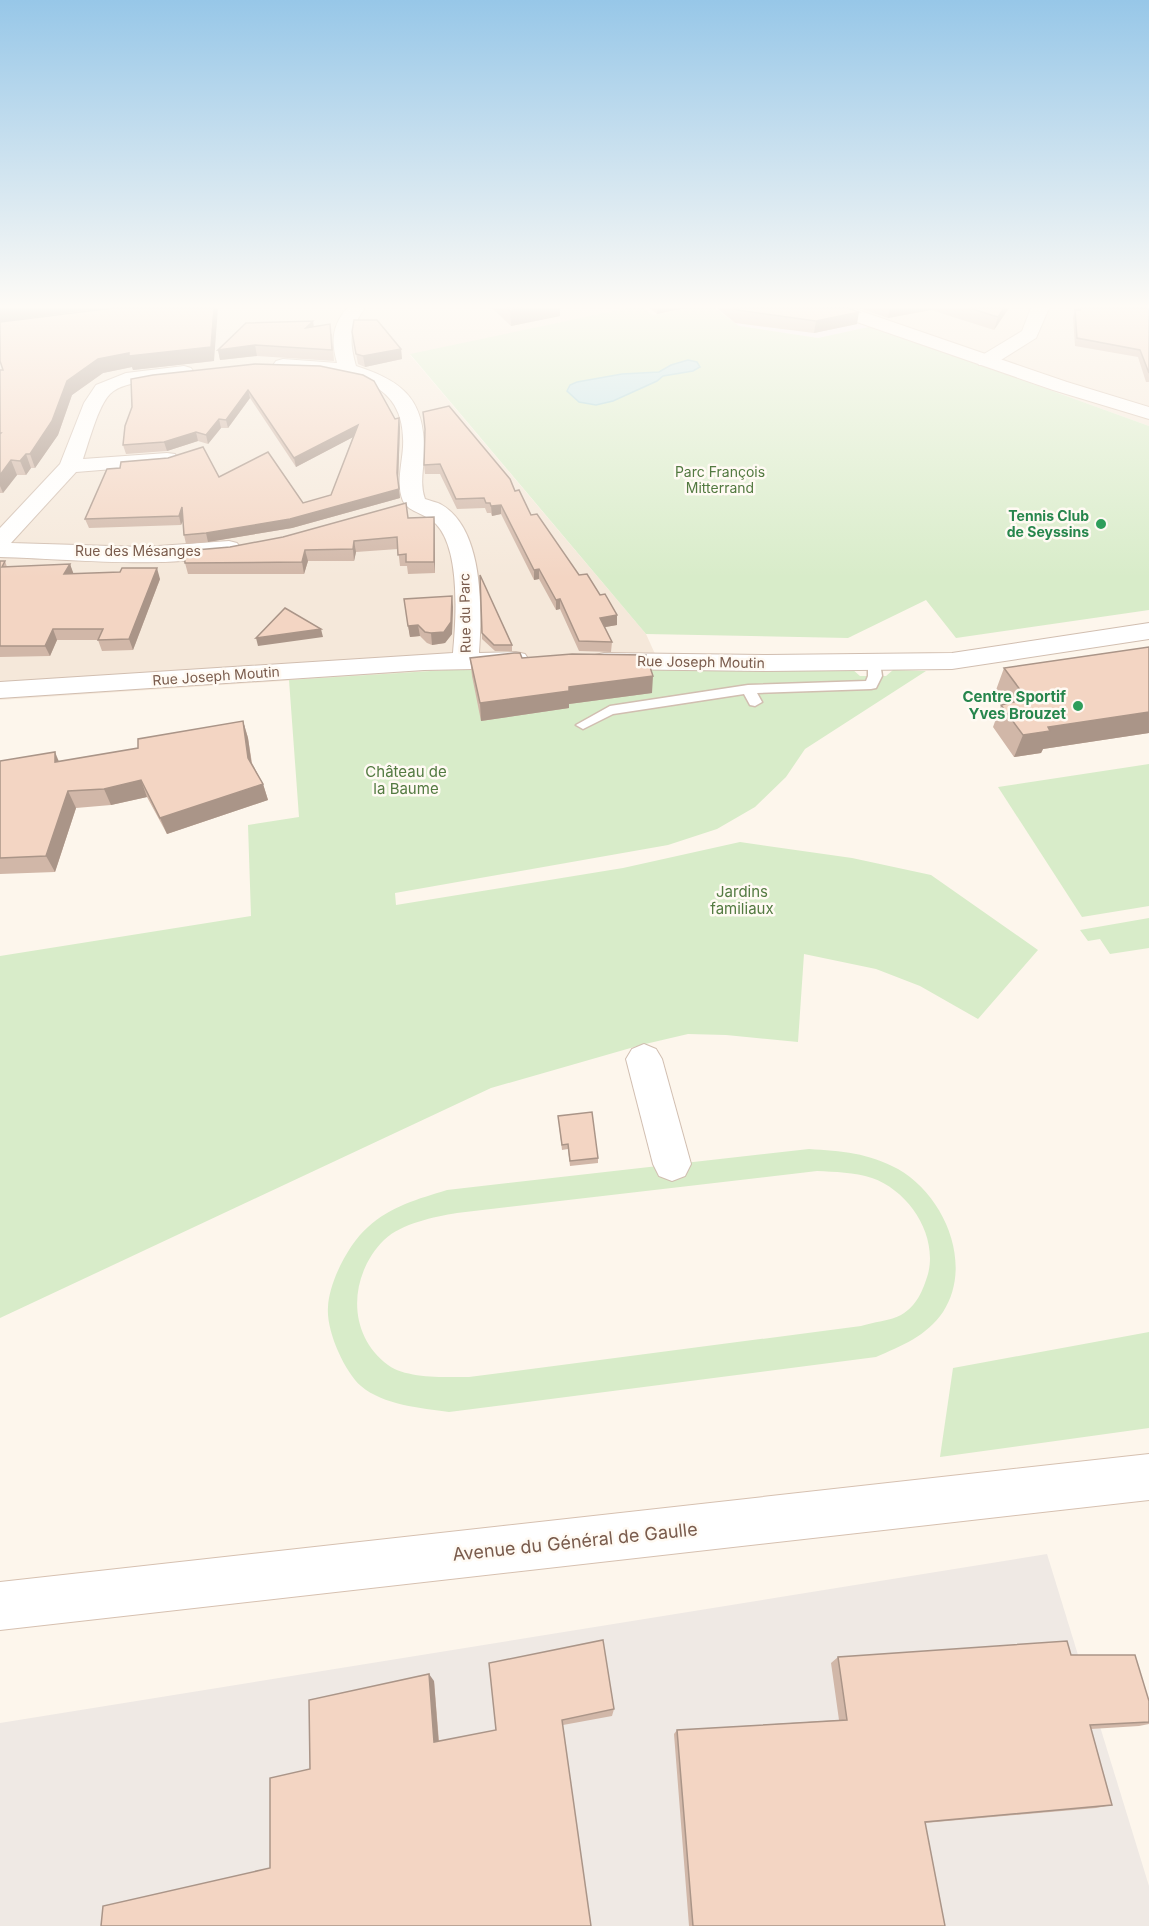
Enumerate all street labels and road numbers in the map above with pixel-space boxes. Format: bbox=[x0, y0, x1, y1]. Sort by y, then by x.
street label: Rue des Mésanges bbox=[75, 542, 201, 559]
street label: Rue du Parc bbox=[455, 573, 474, 653]
street label: Rue Joseph Moutin bbox=[637, 652, 765, 671]
street label: Rue Joseph Moutin bbox=[152, 663, 280, 688]
street label: Avenue du Général de Gaulle bbox=[451, 1518, 699, 1565]

